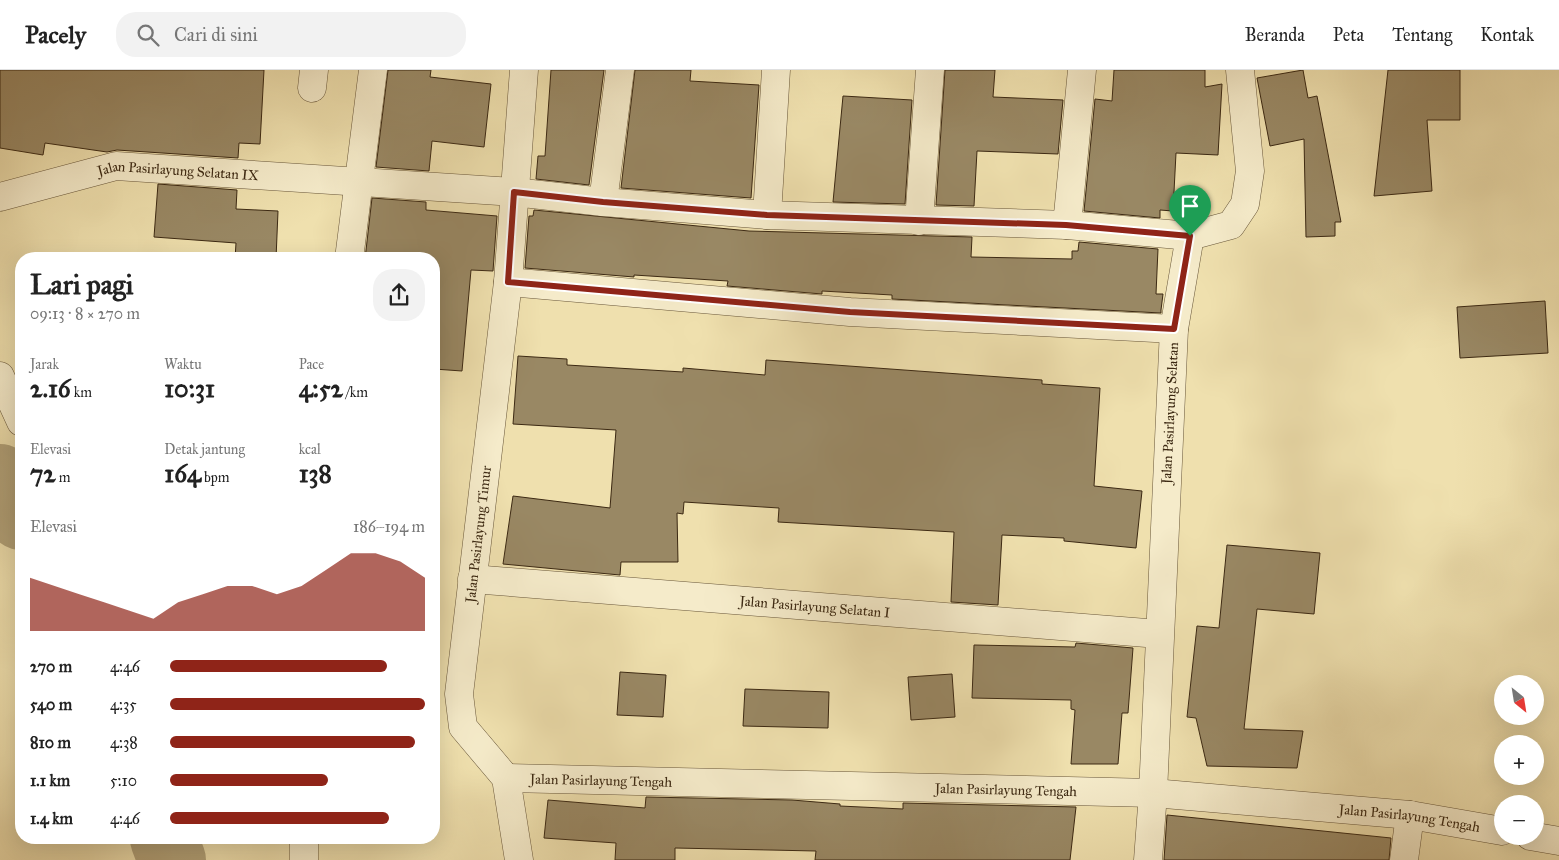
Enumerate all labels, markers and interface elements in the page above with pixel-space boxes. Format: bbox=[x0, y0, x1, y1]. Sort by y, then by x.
search box bbox=[116, 12, 466, 57]
text: Pacely bbox=[25, 20, 86, 50]
icon: search bbox=[134, 21, 162, 49]
text: Cari di sini bbox=[174, 23, 258, 46]
text: Beranda bbox=[1245, 24, 1305, 46]
text: Peta bbox=[1333, 24, 1364, 46]
text: Tentang bbox=[1392, 24, 1452, 46]
text: Kontak bbox=[1480, 24, 1534, 46]
street label: Jalan Pasirlayung Selatan IX bbox=[93, 157, 259, 184]
pin bbox=[1169, 185, 1211, 236]
icon: arrive bbox=[1176, 192, 1204, 220]
text: Lari pagi bbox=[30, 267, 133, 302]
button: share bbox=[373, 269, 425, 321]
text: 09:13 · 8 × 270 m bbox=[30, 304, 140, 323]
street label: Jalan Pasirlayung Selatan bbox=[1158, 341, 1183, 486]
text: Jarak bbox=[30, 356, 59, 373]
text: Waktu bbox=[164, 356, 202, 373]
text: Pace bbox=[299, 356, 324, 373]
text: 2.16 bbox=[30, 373, 71, 404]
text: 10:31 bbox=[164, 373, 215, 404]
text: 4:52 bbox=[299, 373, 343, 404]
text: km bbox=[71, 384, 92, 401]
text: /km bbox=[343, 384, 368, 401]
text: Elevasi bbox=[30, 441, 71, 458]
text: Detak jantung bbox=[164, 441, 245, 458]
text: kcal bbox=[299, 441, 321, 458]
text: 72 bbox=[30, 458, 56, 489]
text: 164 bbox=[164, 458, 201, 489]
text: 138 bbox=[299, 458, 332, 489]
street label: Jalan Pasirlayung Timur bbox=[461, 464, 495, 606]
text: m bbox=[56, 469, 70, 486]
text: bpm bbox=[201, 469, 229, 486]
text: Elevasi bbox=[30, 517, 77, 536]
text: 186–194 m bbox=[353, 517, 425, 536]
street label: Jalan Pasirlayung Selatan I bbox=[737, 592, 891, 621]
text: 270 m bbox=[30, 657, 72, 676]
text: 4:46 bbox=[110, 657, 140, 676]
north arrow bbox=[1494, 675, 1544, 725]
map controls bbox=[1494, 675, 1544, 845]
text: 540 m bbox=[30, 695, 72, 714]
text: 4:35 bbox=[110, 695, 137, 714]
text: 810 m bbox=[30, 733, 71, 752]
text: 4:38 bbox=[110, 733, 138, 752]
button: + bbox=[1494, 735, 1544, 785]
street label: Jalan Pasirlayung Tengah bbox=[528, 770, 672, 790]
text: 1.1 km bbox=[30, 771, 70, 790]
text: 5:10 bbox=[110, 771, 137, 790]
street label: Jalan Pasirlayung Tengah bbox=[933, 779, 1077, 800]
button: − bbox=[1494, 795, 1544, 845]
street label: Jalan Pasirlayung Tengah bbox=[1336, 800, 1482, 836]
text: 1.4 km bbox=[30, 809, 73, 828]
text: 4:46 bbox=[110, 809, 140, 828]

